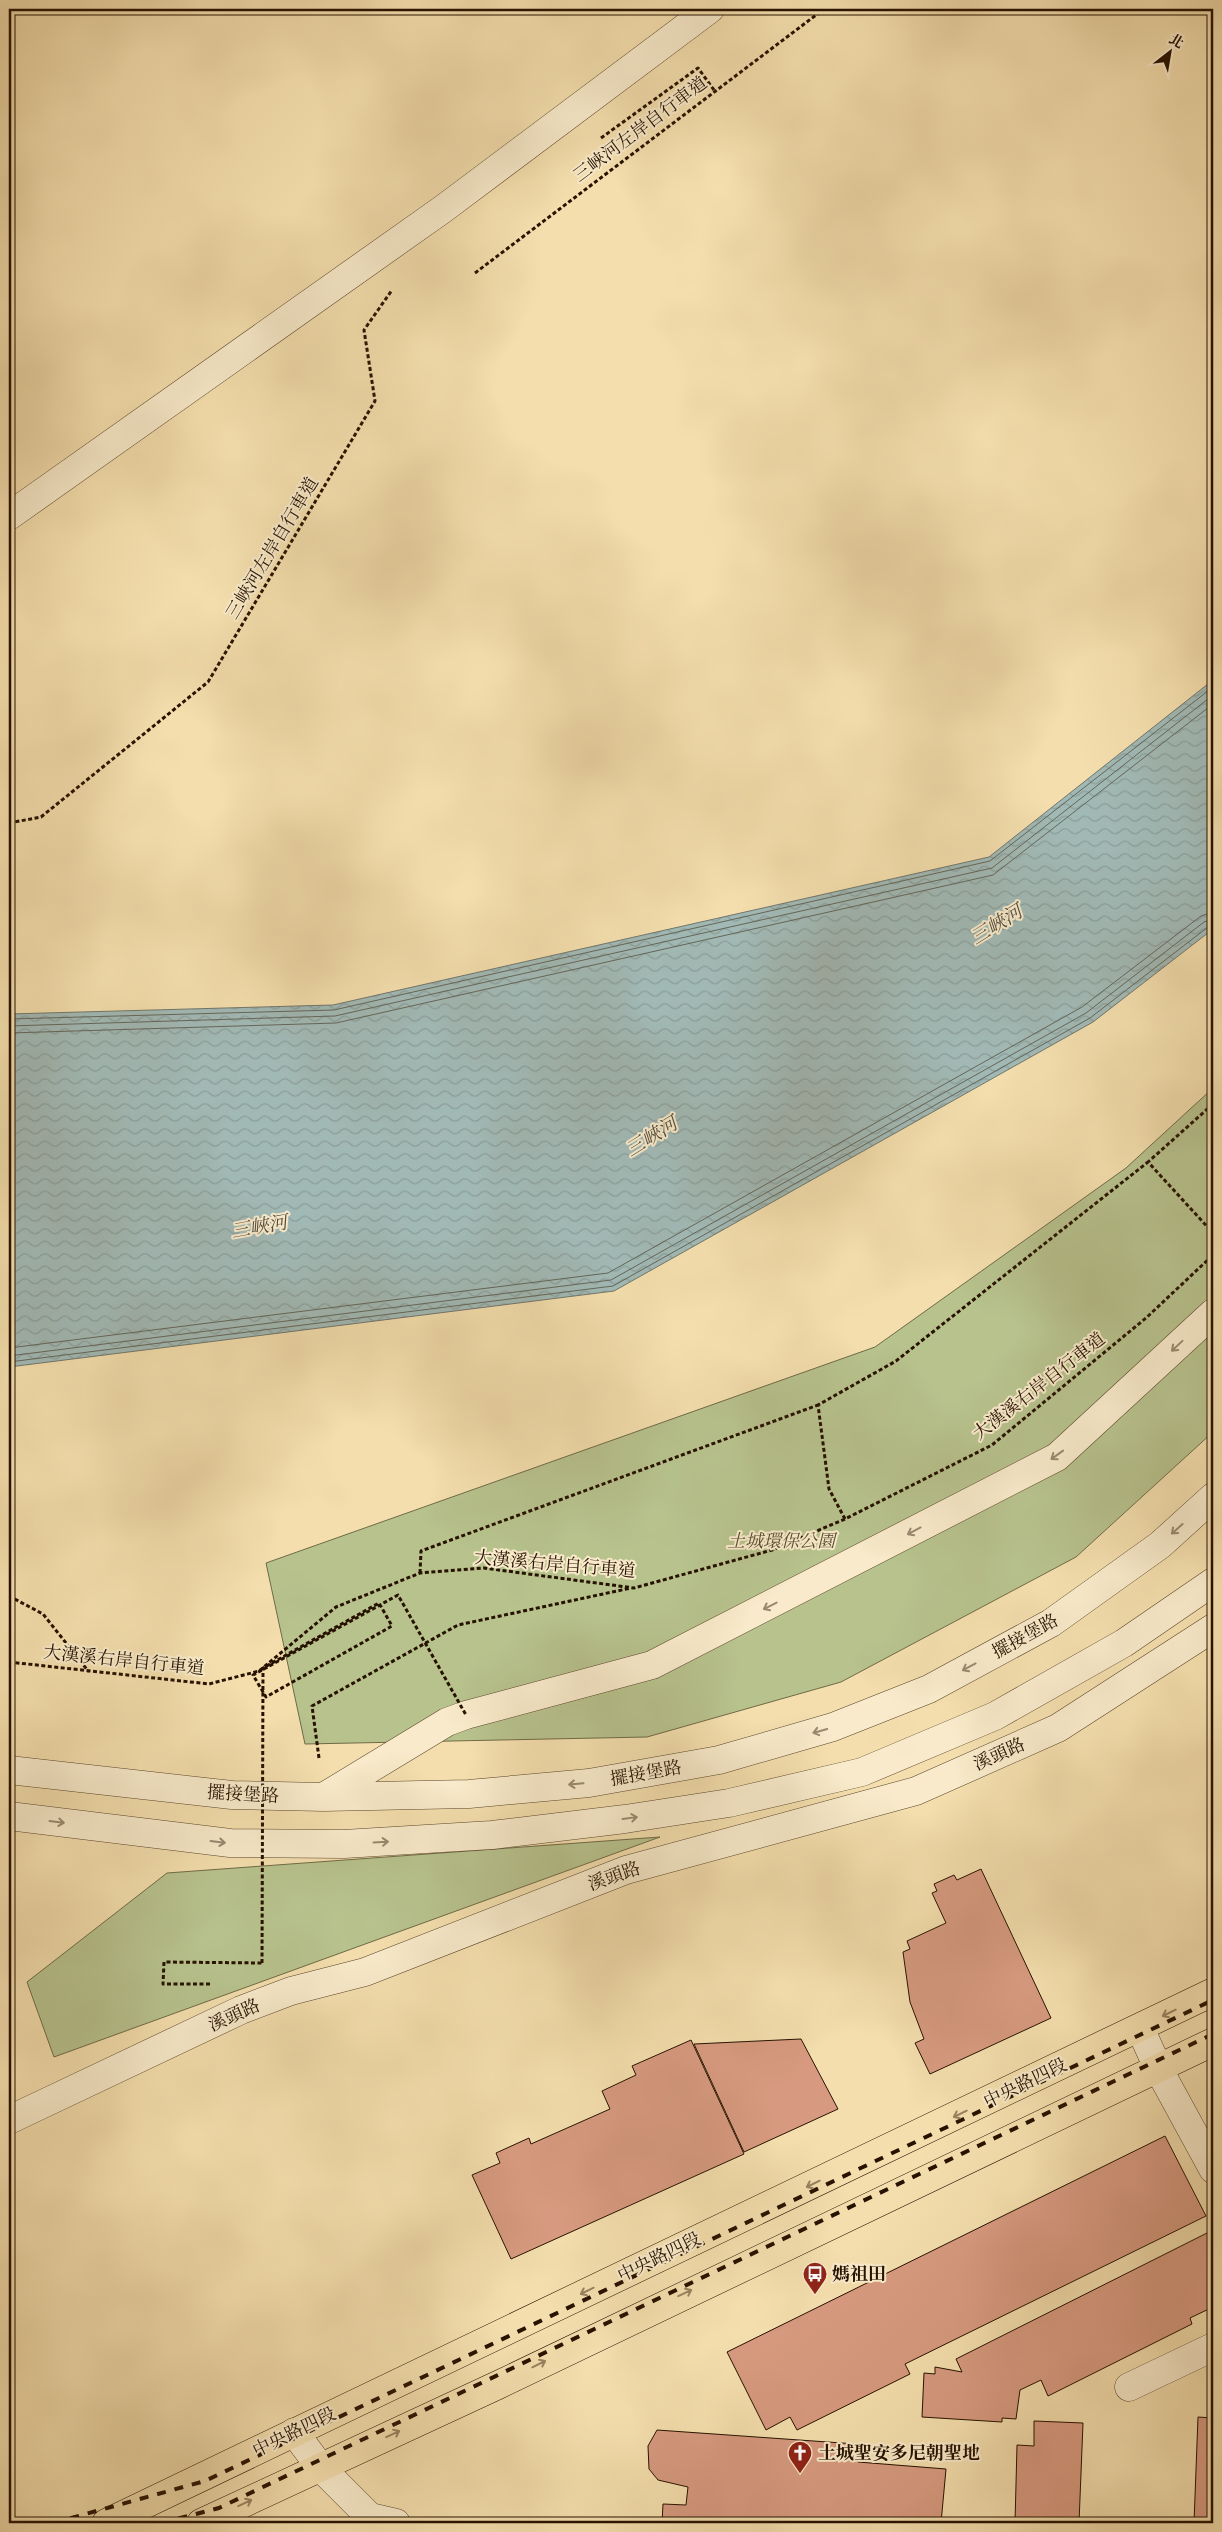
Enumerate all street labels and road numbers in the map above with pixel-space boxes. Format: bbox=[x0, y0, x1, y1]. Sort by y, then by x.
street label: 三峽河左岸自行車道 bbox=[569, 71, 712, 187]
street label: 三峽河左岸自行車道 bbox=[221, 473, 324, 624]
street label: 大漢溪右岸自行車道 bbox=[968, 1327, 1110, 1445]
street label: 大漢溪右岸自行車道 bbox=[473, 1546, 637, 1583]
street label: 擺接堡路 bbox=[988, 1609, 1062, 1664]
street label: 大漢溪右岸自行車道 bbox=[42, 1641, 206, 1680]
street label: 溪頭路 bbox=[970, 1733, 1029, 1776]
street label: 擺接堡路 bbox=[609, 1756, 684, 1791]
street label: 擺接堡路 bbox=[206, 1781, 280, 1808]
street label: 溪頭路 bbox=[585, 1857, 643, 1896]
street label: 溪頭路 bbox=[205, 1994, 264, 2037]
street label: 中央路四段 bbox=[980, 2053, 1071, 2114]
street label: 中央路四段 bbox=[614, 2227, 705, 2288]
street label: 中央路四段 bbox=[249, 2402, 340, 2463]

